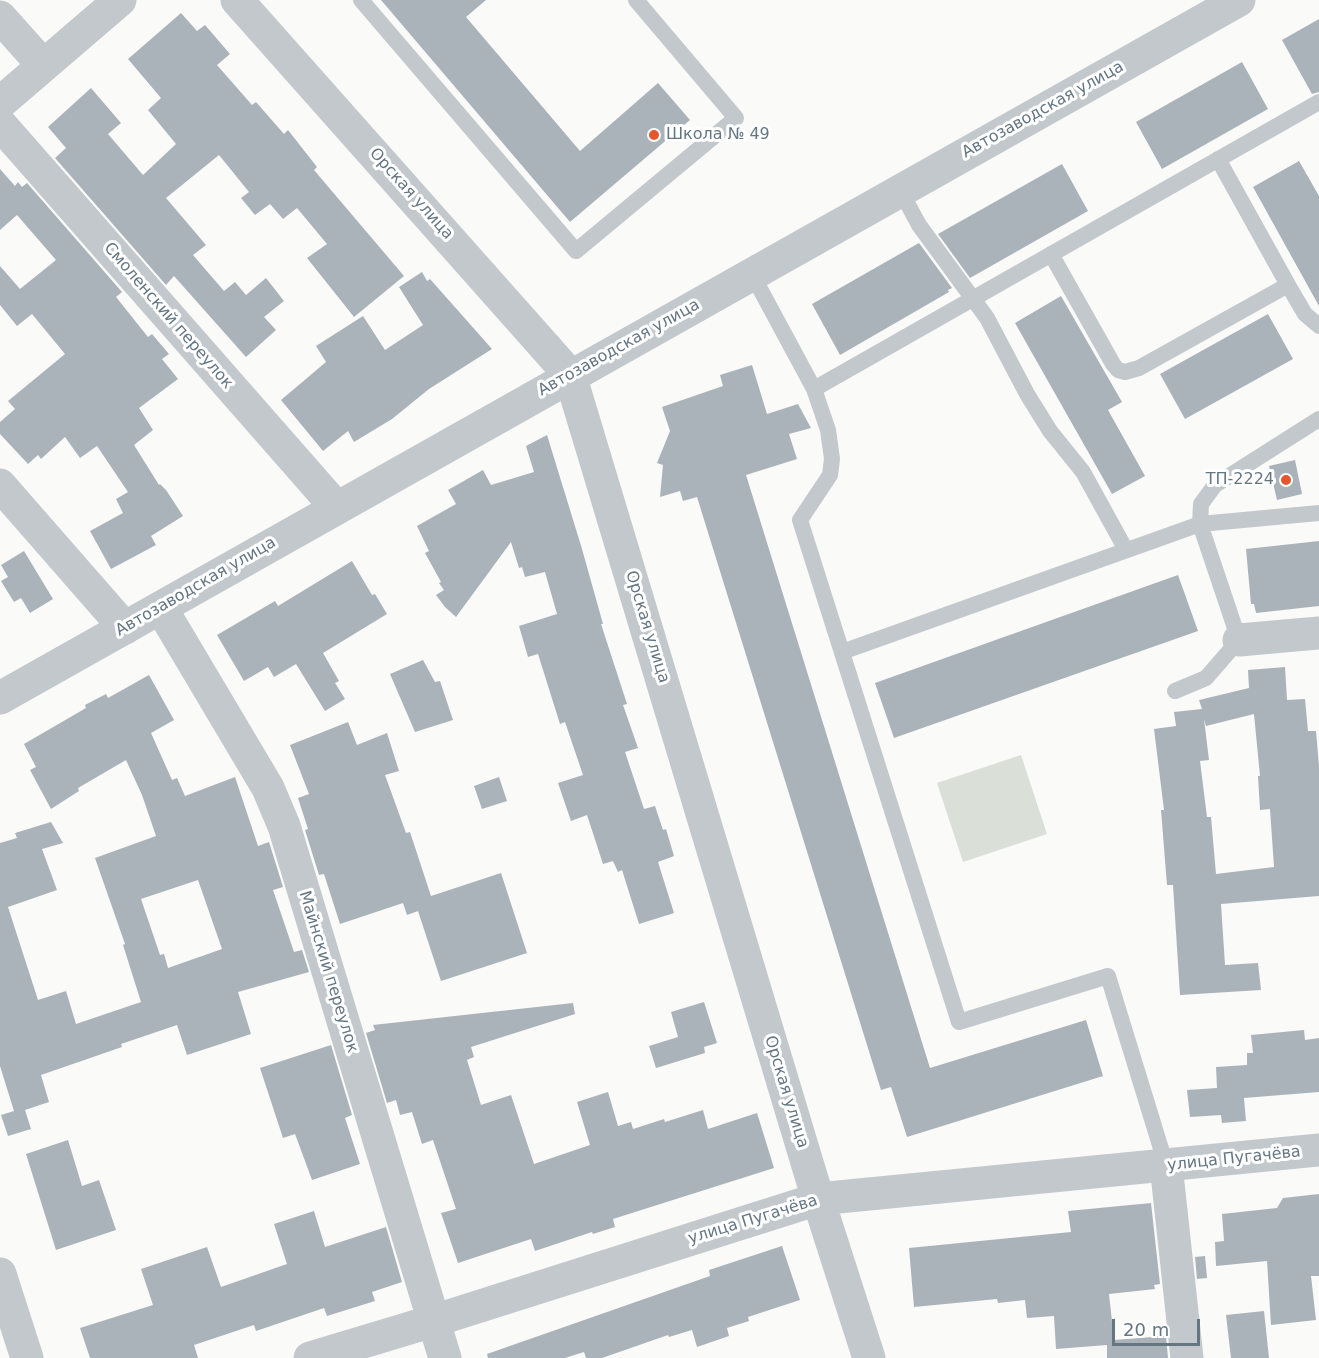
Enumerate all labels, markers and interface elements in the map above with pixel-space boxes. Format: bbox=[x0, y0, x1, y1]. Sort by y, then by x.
street label: Автозаводская улица bbox=[959, 58, 1127, 162]
place label: Школа № 49 bbox=[666, 125, 770, 145]
marker: Школа № 49 bbox=[647, 128, 661, 142]
street label: Орская улица bbox=[365, 144, 457, 244]
street label: Смоленский переулок bbox=[99, 239, 237, 393]
street label: Автозаводская улица bbox=[535, 296, 703, 400]
place label: ТП-2224 bbox=[1206, 470, 1274, 490]
marker: ТП-2224 bbox=[1279, 473, 1293, 487]
street label: Автозаводская улица bbox=[112, 533, 280, 641]
street label: Орская улица bbox=[621, 568, 673, 686]
street label: Майнский переулок bbox=[294, 889, 362, 1055]
street label: Орская улица bbox=[760, 1033, 812, 1151]
street label: улица Пугачёва bbox=[1166, 1142, 1302, 1176]
street label: улица Пугачёва bbox=[686, 1191, 820, 1249]
scale bar bbox=[1115, 1307, 1204, 1345]
text: 20 m bbox=[1123, 1319, 1169, 1340]

